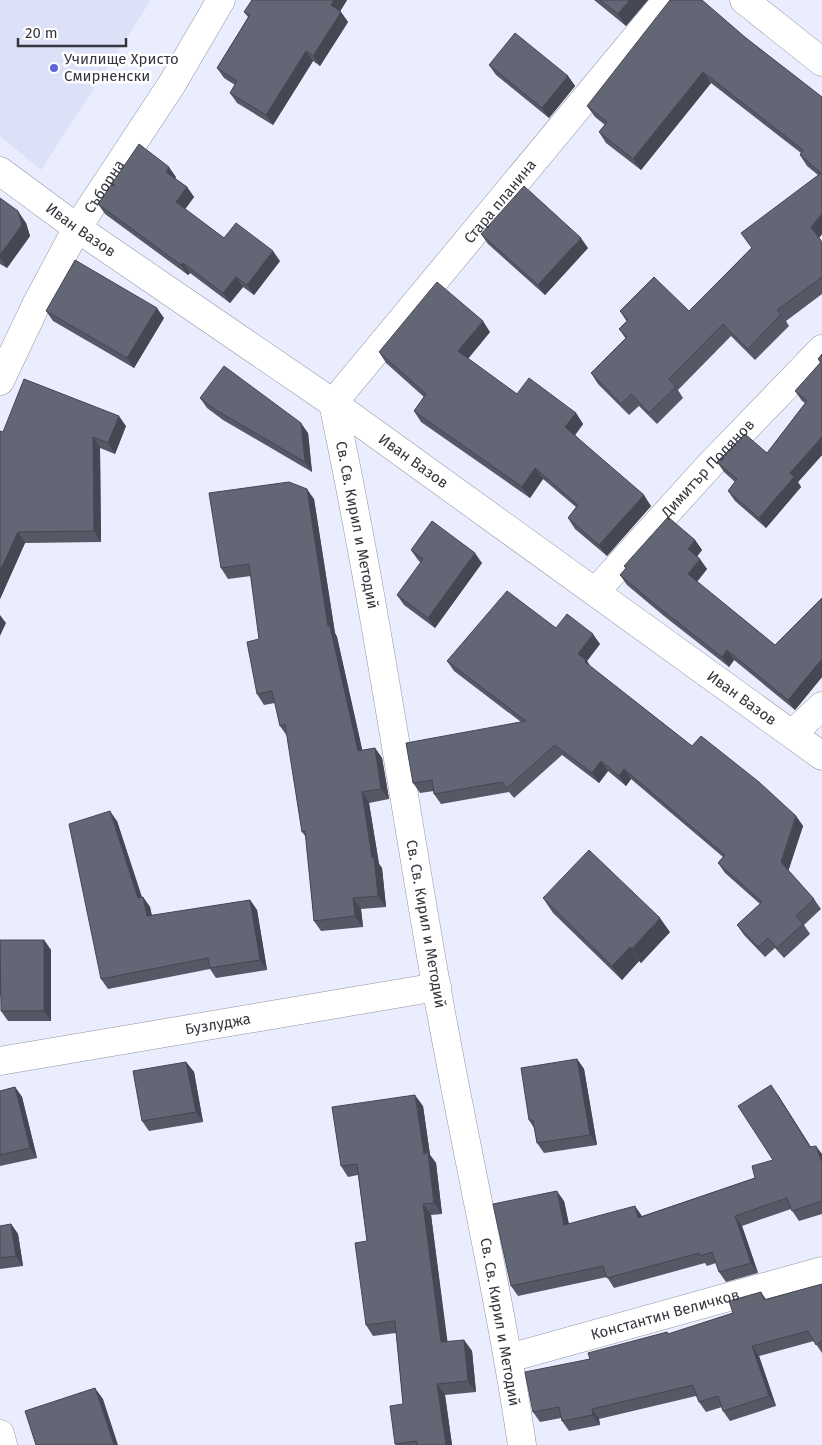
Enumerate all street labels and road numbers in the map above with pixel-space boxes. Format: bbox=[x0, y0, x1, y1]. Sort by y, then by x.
street label: Съборна bbox=[80, 156, 128, 217]
street label: Стара планина bbox=[460, 156, 540, 247]
street label: Иван Вазов bbox=[42, 199, 119, 261]
street label: Димитър Полянов bbox=[657, 416, 758, 522]
street label: Иван Вазов bbox=[375, 430, 452, 492]
street label: Св. Св. Кирил и Методий bbox=[332, 440, 382, 610]
street label: Иван Вазов bbox=[703, 667, 780, 729]
street label: Св. Св. Кирил и Методий bbox=[402, 838, 450, 1010]
street label: Бузлуджа bbox=[184, 1010, 252, 1039]
street label: Св. Св. Кирил и Методий bbox=[476, 1236, 524, 1408]
street label: Константин Величков bbox=[589, 1285, 741, 1344]

